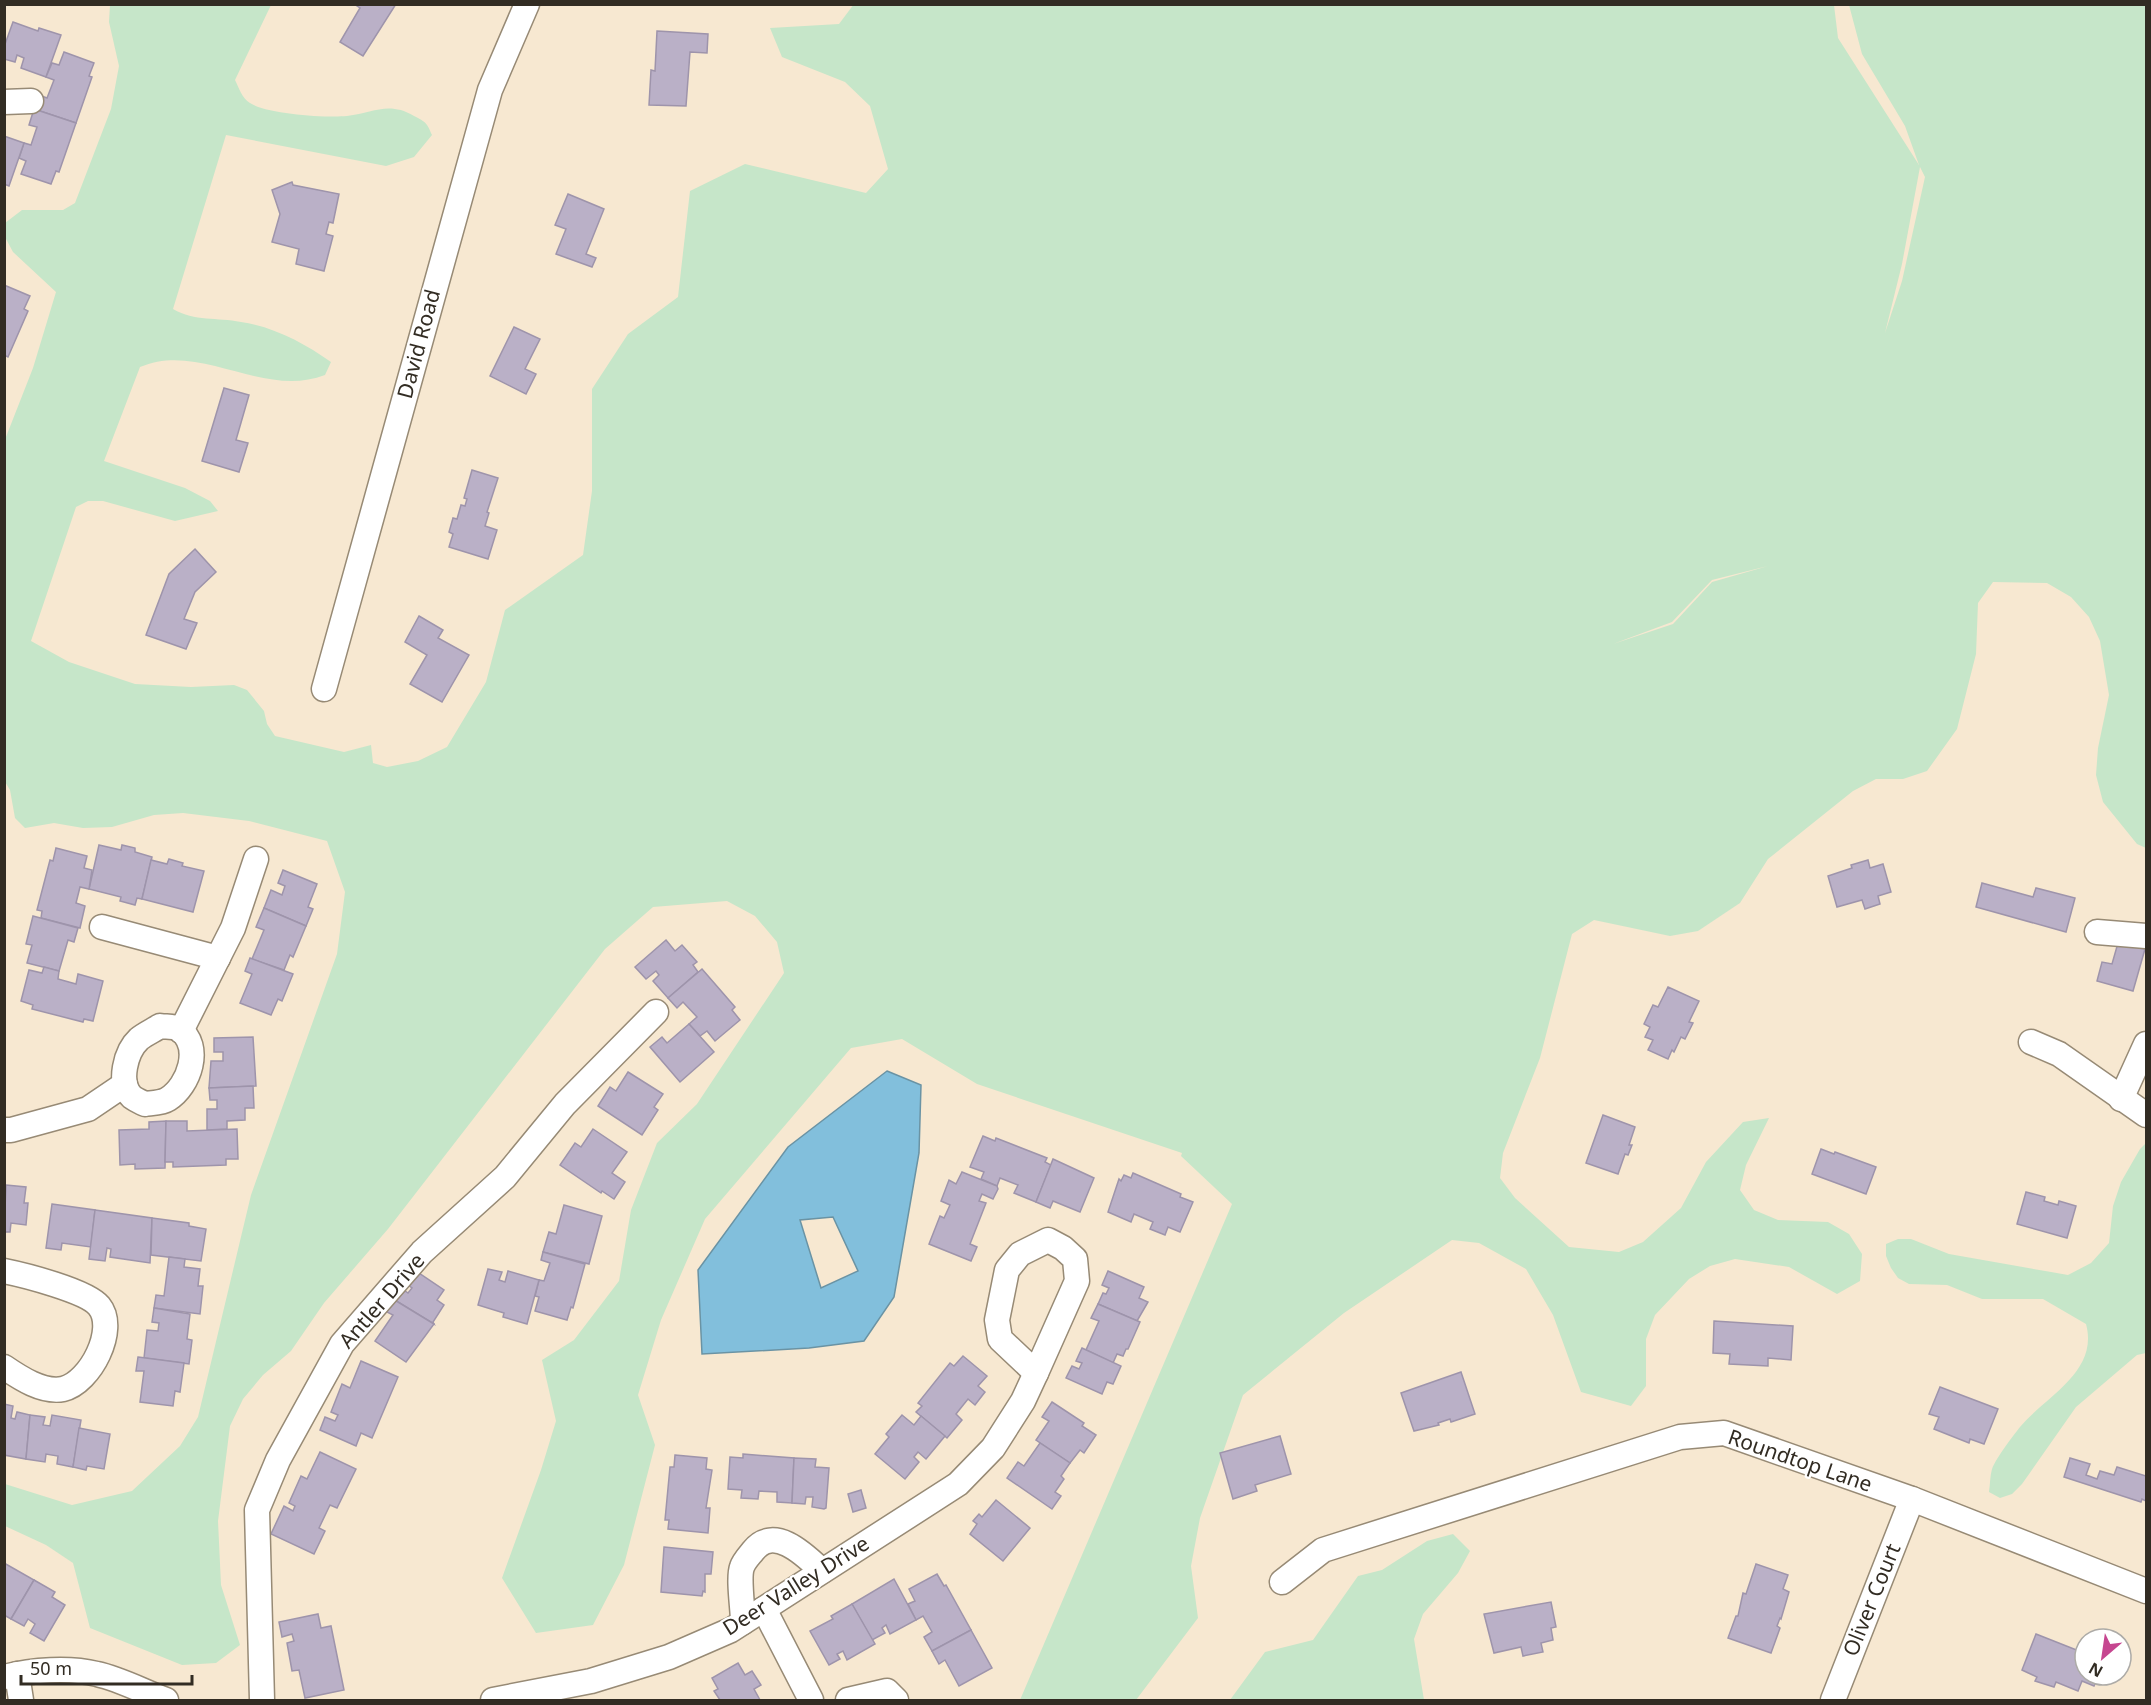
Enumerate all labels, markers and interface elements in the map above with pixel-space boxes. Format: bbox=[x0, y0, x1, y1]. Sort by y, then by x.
street label: David Road bbox=[390, 286, 446, 401]
street label: Antler Drive bbox=[332, 1247, 430, 1354]
street label: Roundtop Lane bbox=[1724, 1422, 1876, 1498]
street label: Deer Valley Drive bbox=[717, 1529, 874, 1641]
street label: Oliver Court bbox=[1836, 1539, 1907, 1660]
north arrow bbox=[2073, 1627, 2133, 1687]
scale bar bbox=[21, 1648, 192, 1686]
text: 50 m bbox=[30, 1656, 72, 1680]
text: N bbox=[2085, 1657, 2107, 1683]

